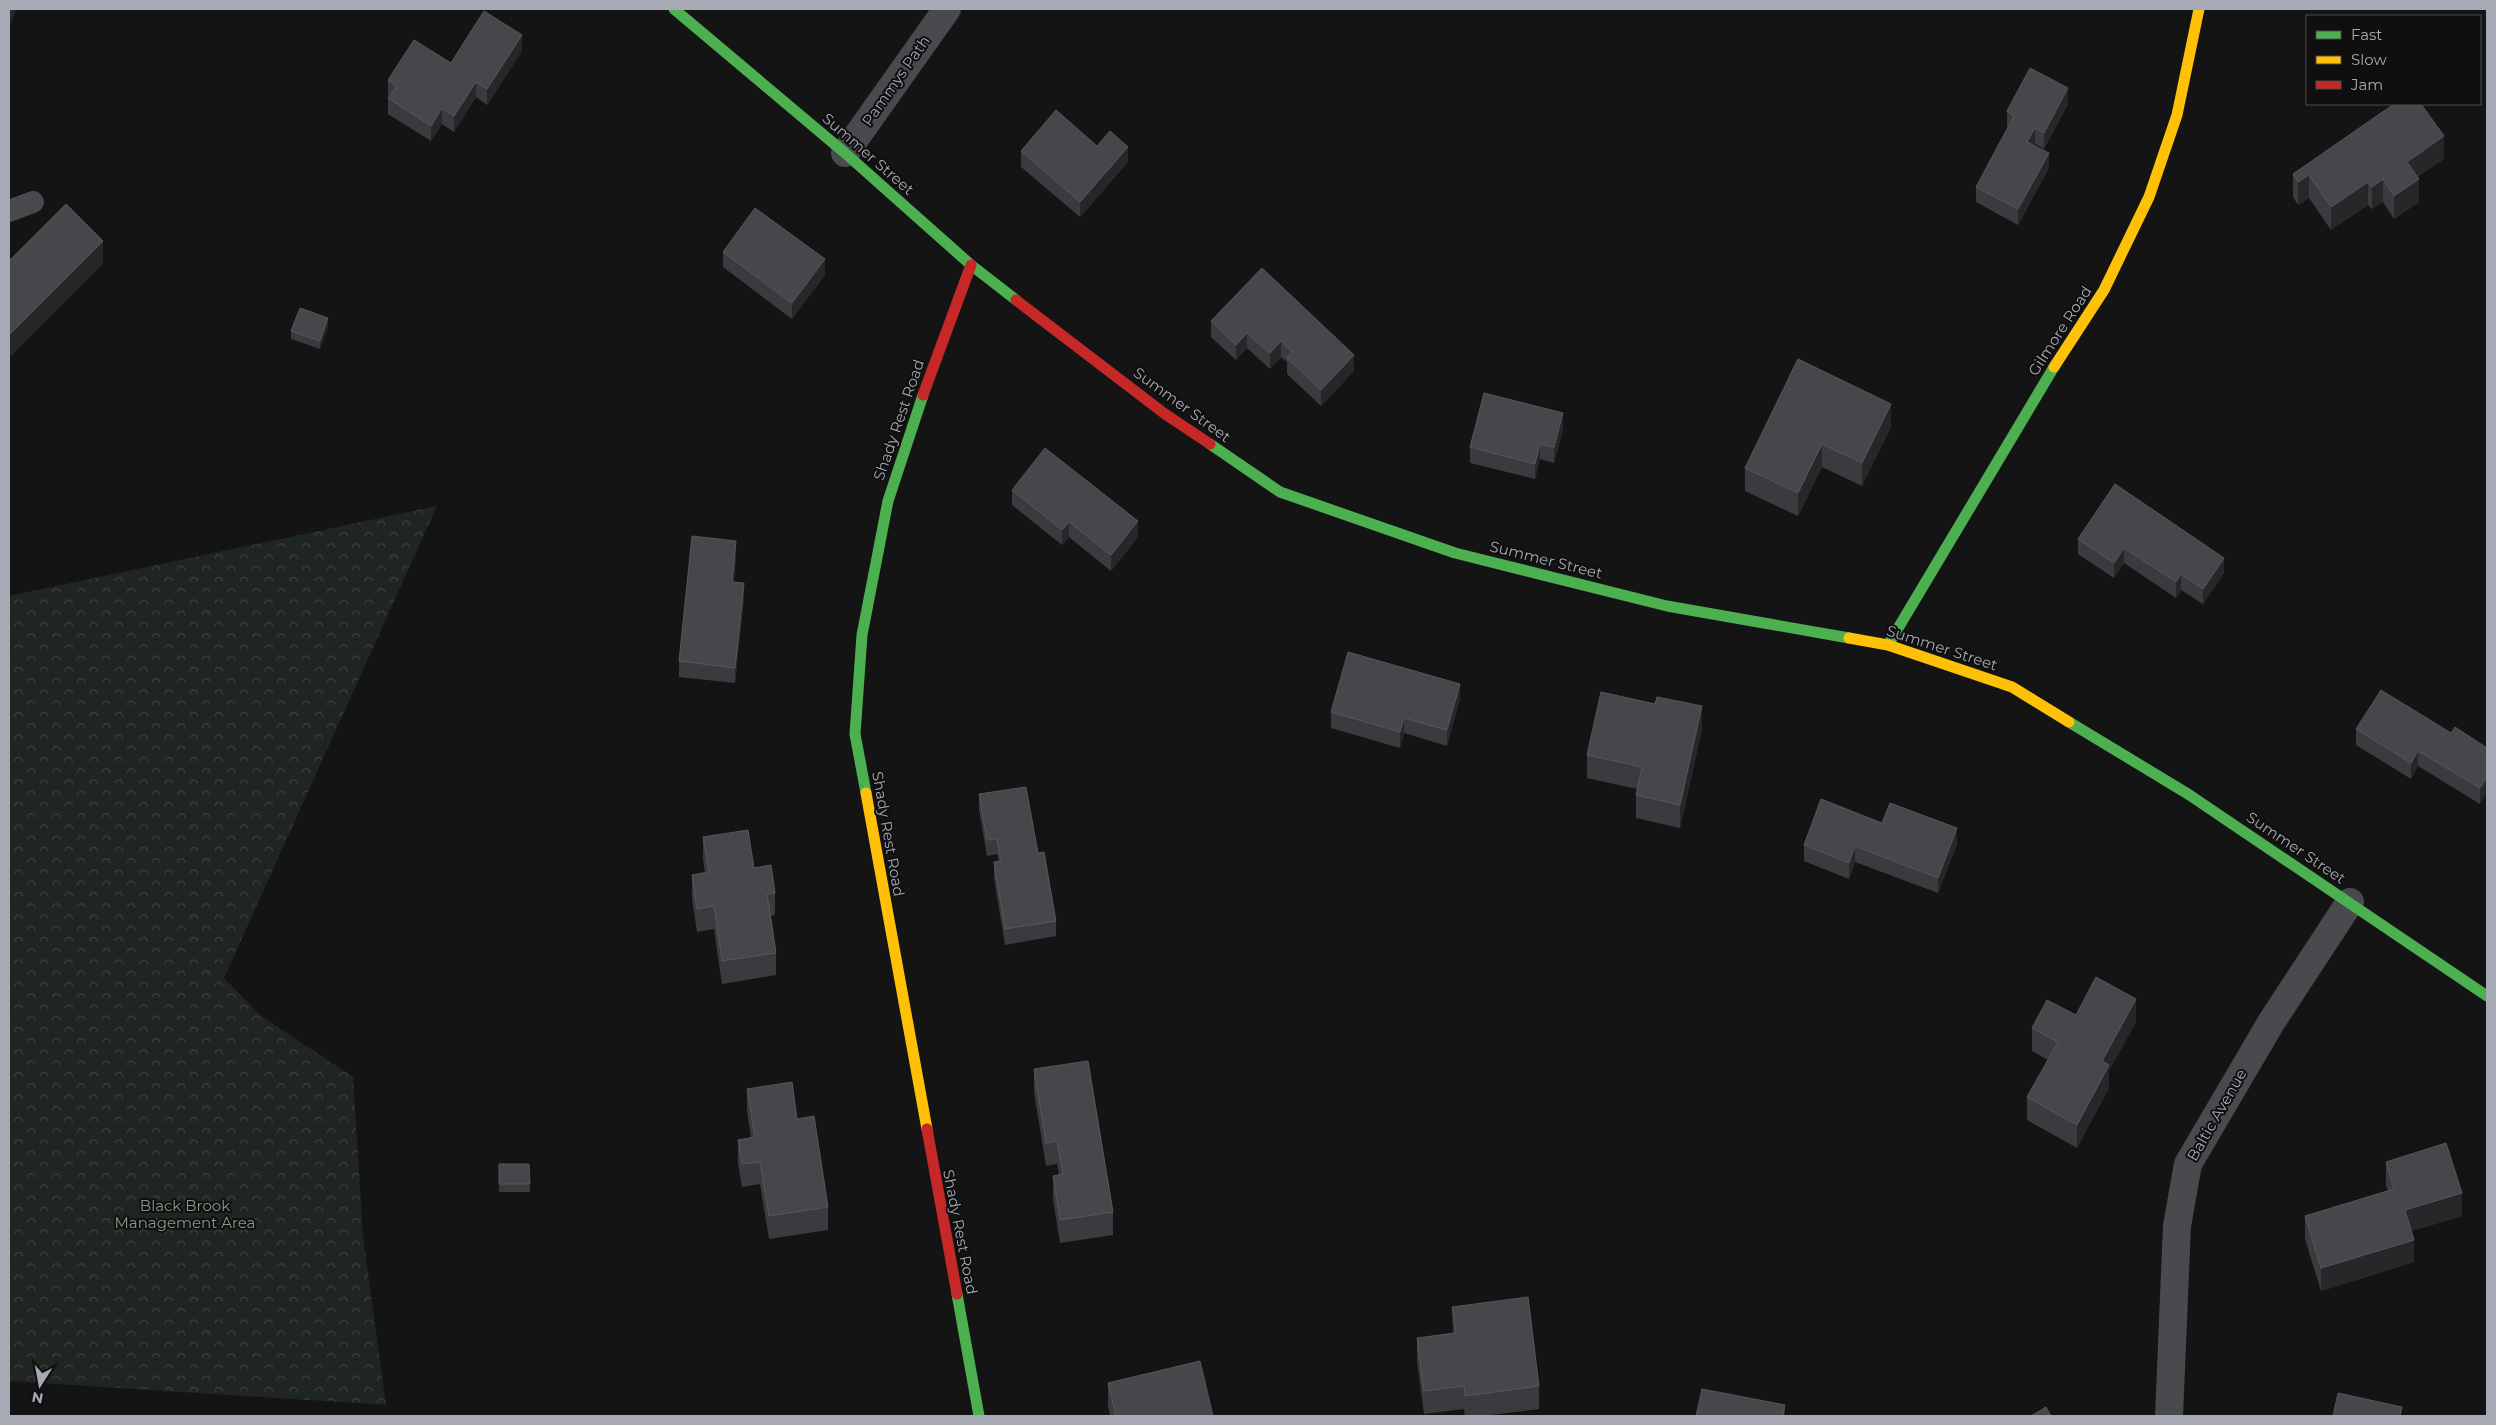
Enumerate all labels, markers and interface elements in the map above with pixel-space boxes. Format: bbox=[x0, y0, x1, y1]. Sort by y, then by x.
legend bbox=[2306, 15, 2481, 105]
text: Fast bbox=[2351, 25, 2382, 44]
street label: Pammys Path bbox=[857, 32, 934, 130]
text: Slow bbox=[2351, 50, 2387, 69]
text: Jam bbox=[2350, 75, 2383, 94]
street label: Summer Street bbox=[819, 109, 918, 199]
street label: Gilmore Road bbox=[2024, 282, 2096, 379]
street label: Shady Rest Road bbox=[869, 357, 928, 483]
street label: Summer Street bbox=[1130, 363, 1235, 446]
street label: Summer Street bbox=[1488, 536, 1604, 583]
street label: Summer Street bbox=[1884, 621, 2000, 674]
street label: Shady Rest Road bbox=[868, 770, 909, 898]
street label: Summer Street bbox=[2243, 807, 2349, 888]
street label: Baltic Avenue bbox=[2183, 1065, 2251, 1164]
street label: Shady Rest Road bbox=[939, 1168, 982, 1296]
park label: Black Brook Management Area bbox=[115, 1196, 255, 1232]
north arrow bbox=[15, 1360, 65, 1410]
text: N bbox=[30, 1388, 45, 1408]

